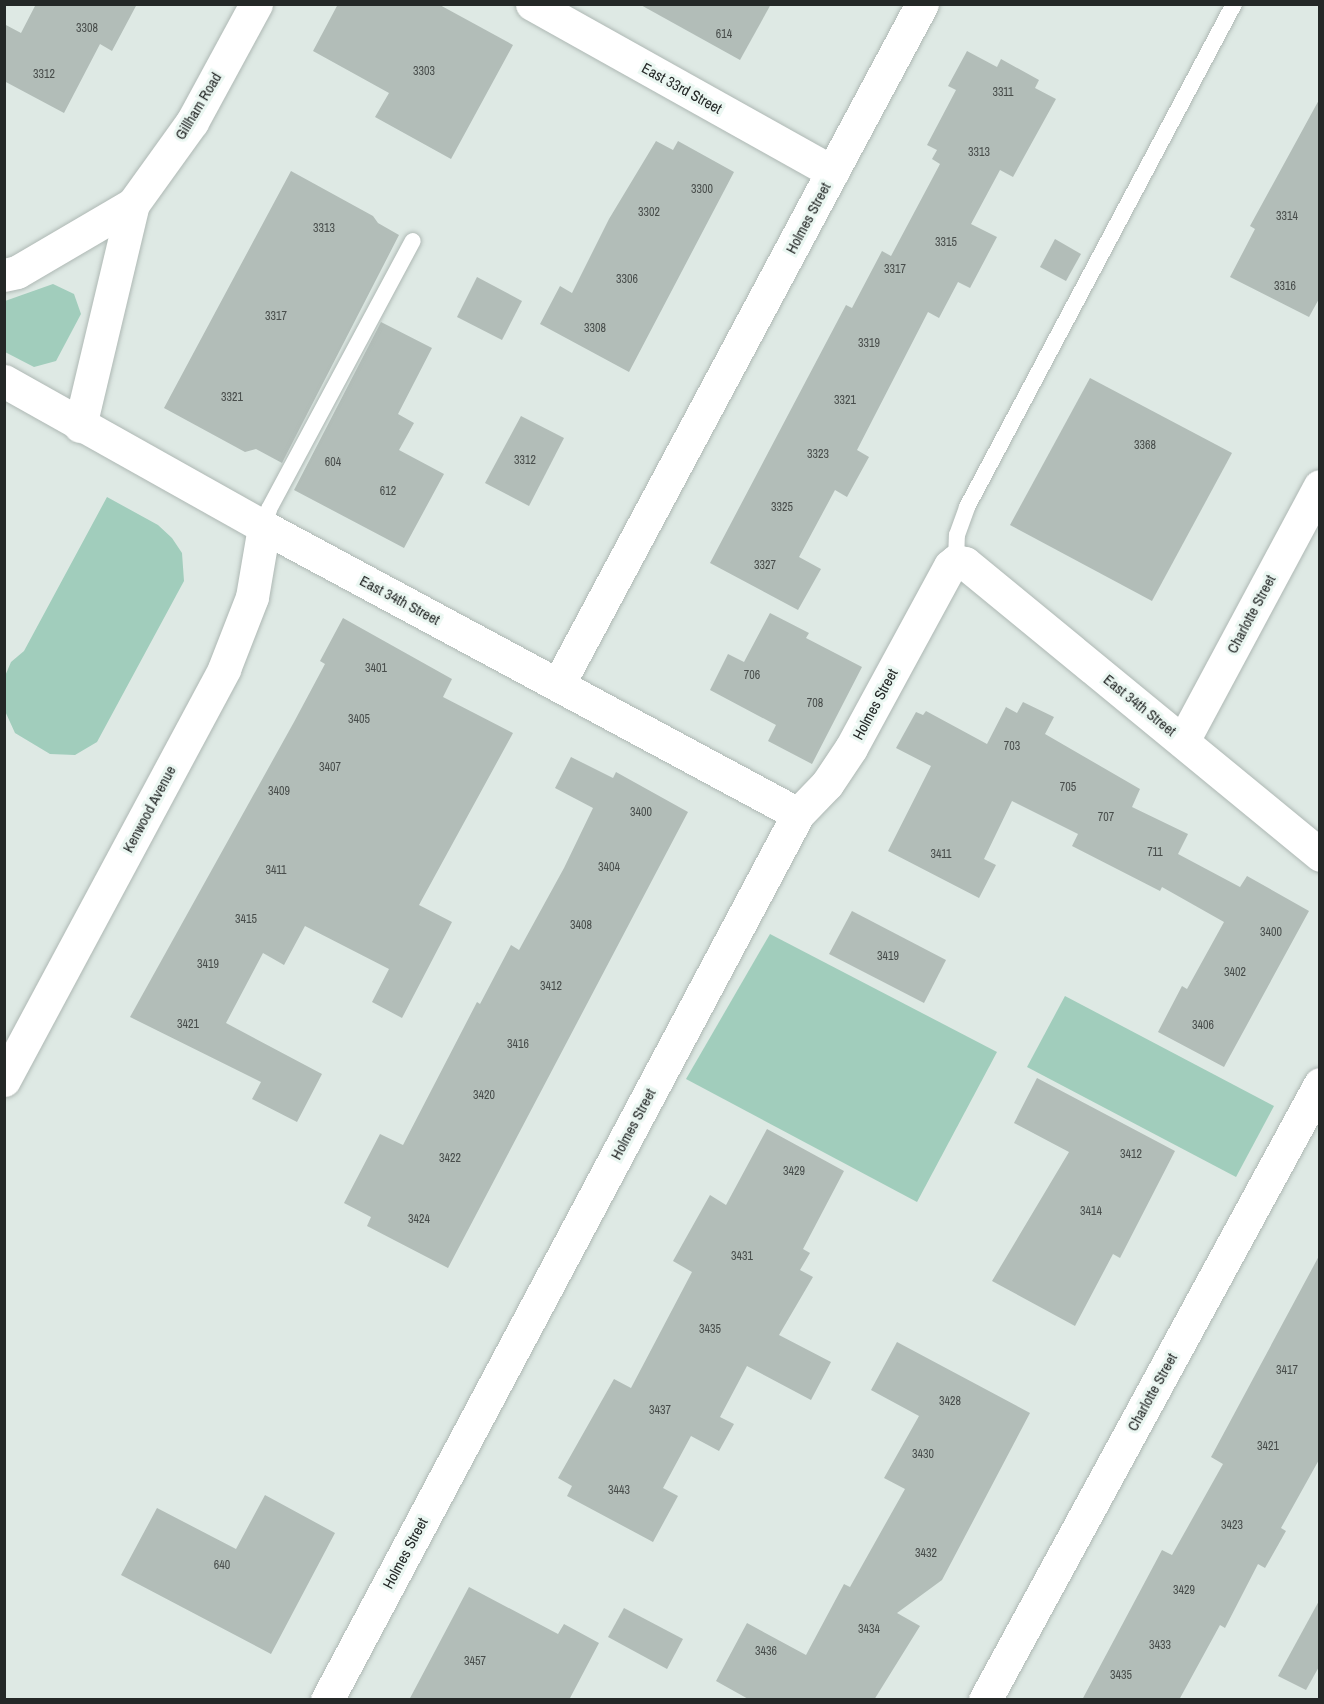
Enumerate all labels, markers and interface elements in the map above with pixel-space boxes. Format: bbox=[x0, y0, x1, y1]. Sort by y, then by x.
house number: 3308 bbox=[76, 22, 98, 36]
house number: 614 bbox=[716, 28, 732, 42]
street label: East 33rd Street bbox=[639, 59, 725, 117]
house number: 3303 bbox=[413, 65, 435, 79]
house number: 3312 bbox=[33, 68, 55, 82]
street label: Gillham Road bbox=[171, 69, 225, 143]
house number: 3311 bbox=[992, 86, 1014, 100]
house number: 3313 bbox=[968, 146, 990, 160]
street label: Holmes Street bbox=[782, 179, 834, 257]
house number: 3300 bbox=[691, 183, 713, 197]
house number: 3302 bbox=[638, 206, 660, 220]
house number: 3314 bbox=[1276, 210, 1298, 224]
house number: 3313 bbox=[313, 222, 335, 236]
house number: 3315 bbox=[935, 236, 957, 250]
house number: 3317 bbox=[884, 263, 906, 277]
house number: 3306 bbox=[616, 273, 638, 287]
house number: 3316 bbox=[1274, 280, 1296, 294]
house number: 3317 bbox=[265, 310, 287, 324]
house number: 3308 bbox=[584, 322, 606, 336]
house number: 3319 bbox=[858, 337, 880, 351]
house number: 3321 bbox=[221, 391, 243, 405]
house number: 3321 bbox=[834, 394, 856, 408]
house number: 3368 bbox=[1134, 439, 1156, 453]
house number: 3323 bbox=[807, 448, 829, 462]
house number: 3312 bbox=[514, 454, 536, 468]
house number: 604 bbox=[325, 456, 341, 470]
house number: 612 bbox=[380, 485, 396, 499]
house number: 3325 bbox=[771, 501, 793, 515]
house number: 3327 bbox=[754, 559, 776, 573]
street label: East 34th Street bbox=[357, 571, 443, 629]
street label: Charlotte Street bbox=[1223, 572, 1279, 656]
house number: 3401 bbox=[365, 662, 387, 676]
street label: Holmes Street bbox=[849, 665, 901, 743]
house number: 706 bbox=[744, 669, 760, 683]
street label: East 34th Street bbox=[1100, 670, 1180, 740]
house number: 708 bbox=[807, 697, 823, 711]
house number: 3405 bbox=[348, 713, 370, 727]
house number: 703 bbox=[1004, 740, 1020, 754]
house number: 3407 bbox=[319, 761, 341, 775]
street label: Kenwood Avenue bbox=[118, 762, 180, 856]
house number: 705 bbox=[1060, 781, 1076, 795]
house number: 3409 bbox=[268, 785, 290, 799]
house number: 3400 bbox=[630, 806, 652, 820]
house number: 707 bbox=[1098, 811, 1114, 825]
house number: 711 bbox=[1147, 846, 1163, 860]
house number: 3411 bbox=[930, 848, 952, 862]
house number: 3404 bbox=[598, 861, 620, 875]
house number: 3411 bbox=[265, 864, 287, 878]
house number: 3415 bbox=[235, 913, 257, 927]
house number: 3408 bbox=[570, 919, 592, 933]
house number: 3400 bbox=[1260, 926, 1282, 940]
house number: 3419 bbox=[877, 950, 899, 964]
house number: 3419 bbox=[197, 958, 219, 972]
house number: 3402 bbox=[1224, 966, 1246, 980]
house number: 3412 bbox=[540, 980, 562, 994]
house number: 3421 bbox=[177, 1018, 199, 1032]
house number: 3406 bbox=[1192, 1019, 1214, 1033]
house number: 3416 bbox=[507, 1038, 529, 1052]
street label: Holmes Street bbox=[607, 1085, 659, 1163]
house number: 3420 bbox=[473, 1089, 495, 1103]
house number: 3412 bbox=[1120, 1148, 1142, 1162]
house number: 3422 bbox=[439, 1152, 461, 1166]
house number: 3429 bbox=[783, 1165, 805, 1179]
house number: 3414 bbox=[1080, 1205, 1102, 1219]
house number: 3424 bbox=[408, 1213, 430, 1227]
house number: 3431 bbox=[731, 1250, 753, 1264]
house number: 3435 bbox=[699, 1323, 721, 1337]
street label: Charlotte Street bbox=[1123, 1350, 1181, 1434]
house number: 3417 bbox=[1276, 1364, 1298, 1378]
house number: 3428 bbox=[939, 1395, 961, 1409]
house number: 3437 bbox=[649, 1404, 671, 1418]
house number: 3421 bbox=[1257, 1440, 1279, 1454]
house number: 3430 bbox=[912, 1448, 934, 1462]
house number: 3443 bbox=[608, 1484, 630, 1498]
street label: Holmes Street bbox=[379, 1514, 431, 1592]
house number: 3423 bbox=[1221, 1519, 1243, 1533]
house number: 3432 bbox=[915, 1547, 937, 1561]
house number: 640 bbox=[214, 1559, 230, 1573]
house number: 3429 bbox=[1173, 1584, 1195, 1598]
house number: 3434 bbox=[858, 1623, 880, 1637]
house number: 3433 bbox=[1149, 1639, 1171, 1653]
house number: 3436 bbox=[755, 1645, 777, 1659]
house number: 3457 bbox=[464, 1655, 486, 1669]
house number: 3435 bbox=[1110, 1669, 1132, 1683]

